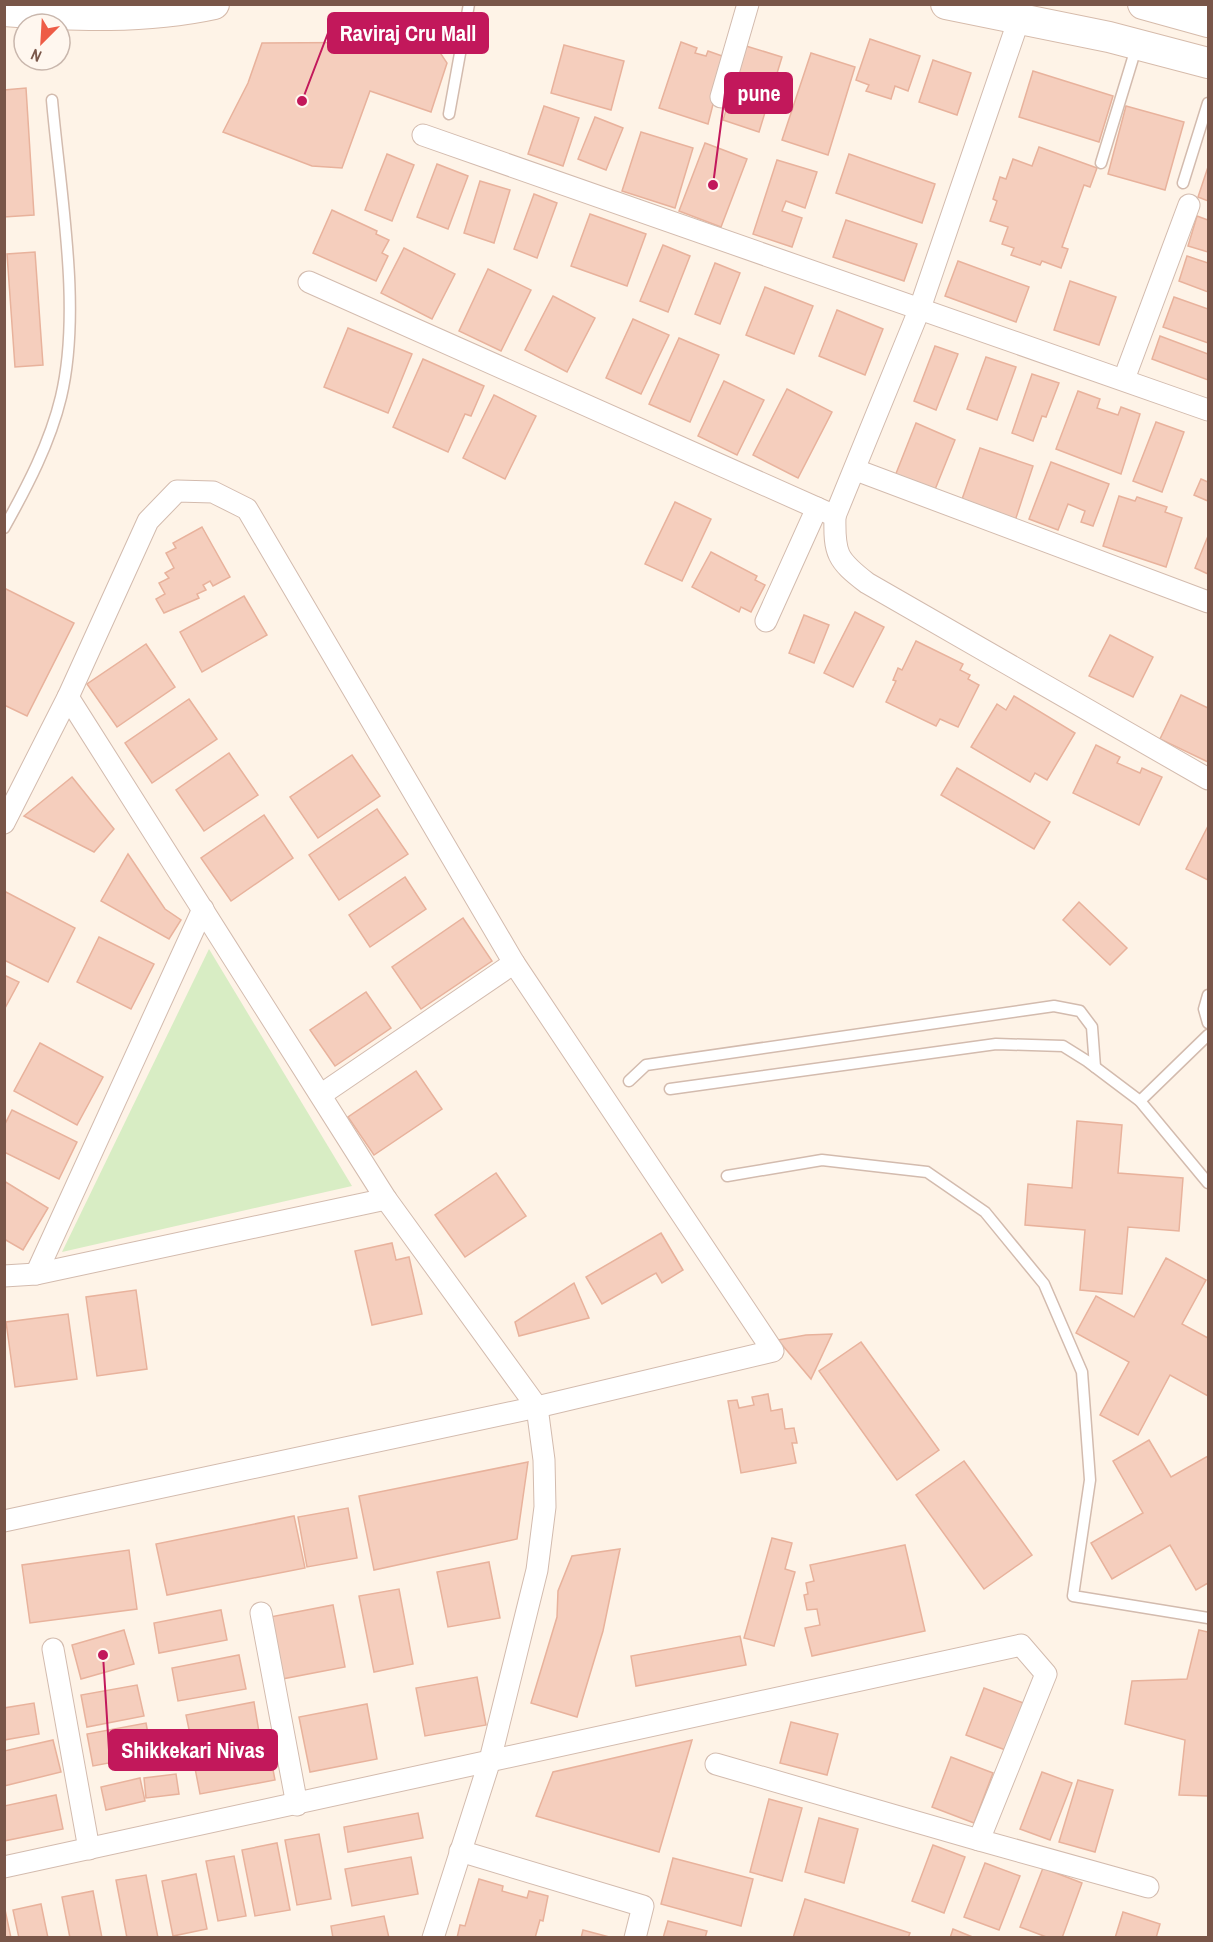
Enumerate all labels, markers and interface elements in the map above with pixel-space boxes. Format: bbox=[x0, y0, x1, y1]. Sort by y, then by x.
north arrow bbox=[12, 12, 72, 72]
callout: Raviraj Cru Mall bbox=[328, 13, 488, 53]
text: Raviraj Cru Mall bbox=[340, 18, 476, 48]
text: N bbox=[27, 44, 45, 68]
callout: pune bbox=[725, 73, 792, 113]
text: pune bbox=[737, 78, 781, 108]
callout: Shikkekari Nivas bbox=[109, 1730, 277, 1770]
text: Shikkekari Nivas bbox=[121, 1735, 265, 1765]

